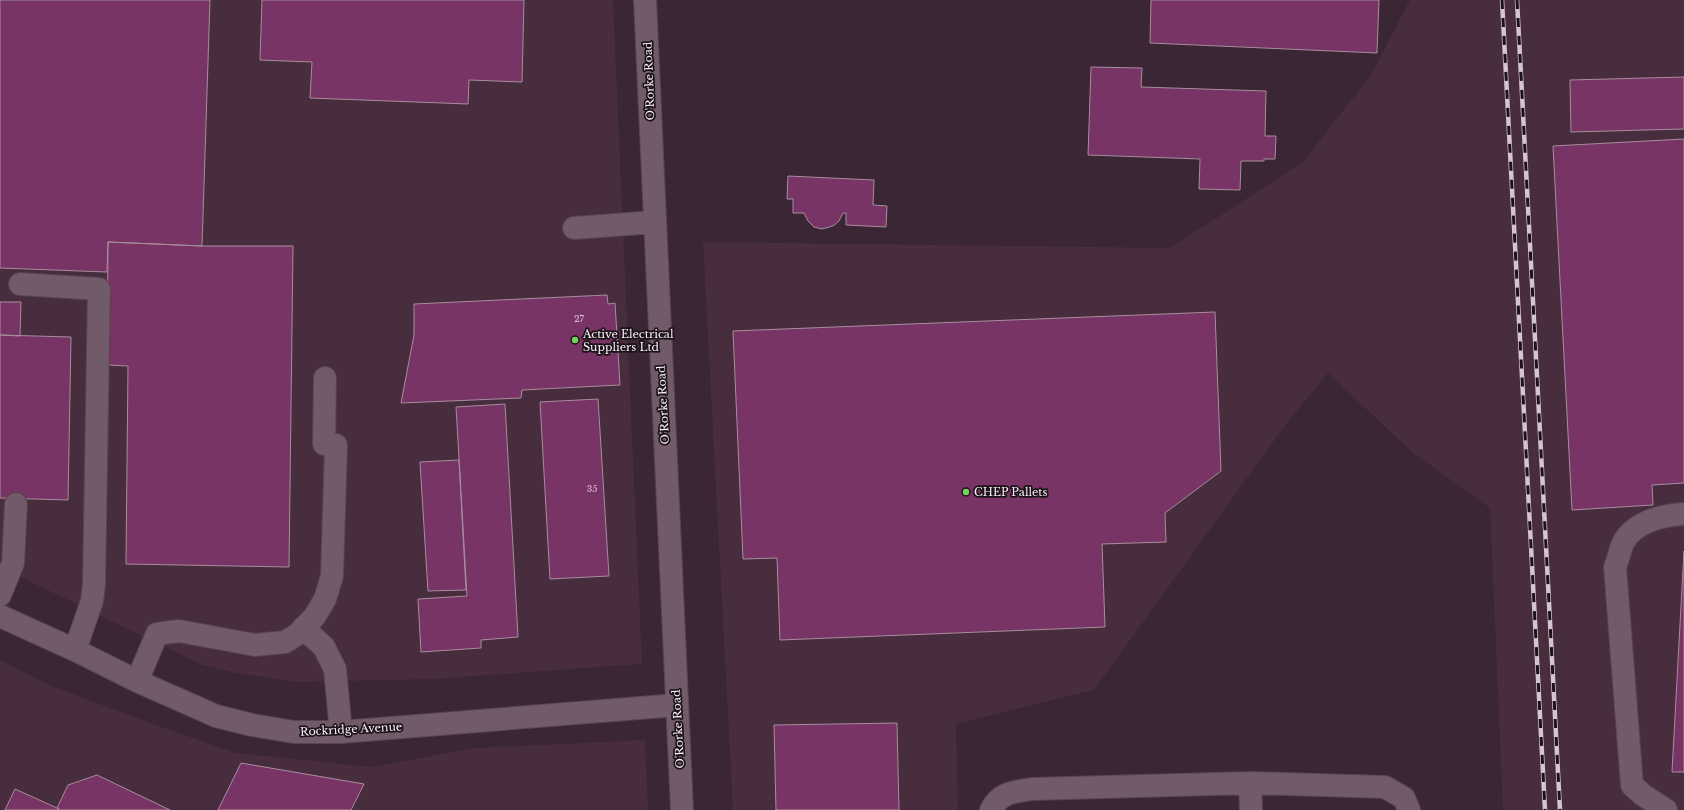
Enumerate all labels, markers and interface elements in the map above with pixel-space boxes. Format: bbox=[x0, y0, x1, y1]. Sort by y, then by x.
street label: O'Rorke Road bbox=[641, 41, 657, 121]
house number: 27 bbox=[574, 313, 585, 324]
place label: Active Electrical Suppliers Ltd bbox=[582, 327, 674, 354]
marker: Active Electrical Suppliers Ltd bbox=[570, 335, 580, 345]
street label: O'Rorke Road bbox=[654, 365, 672, 445]
house number: 35 bbox=[587, 483, 597, 494]
place label: CHEP Pallets bbox=[974, 485, 1048, 499]
marker: CHEP Pallets bbox=[961, 487, 971, 497]
street label: O'Rorke Road bbox=[669, 689, 687, 769]
street label: Rockridge Avenue bbox=[300, 719, 402, 739]

